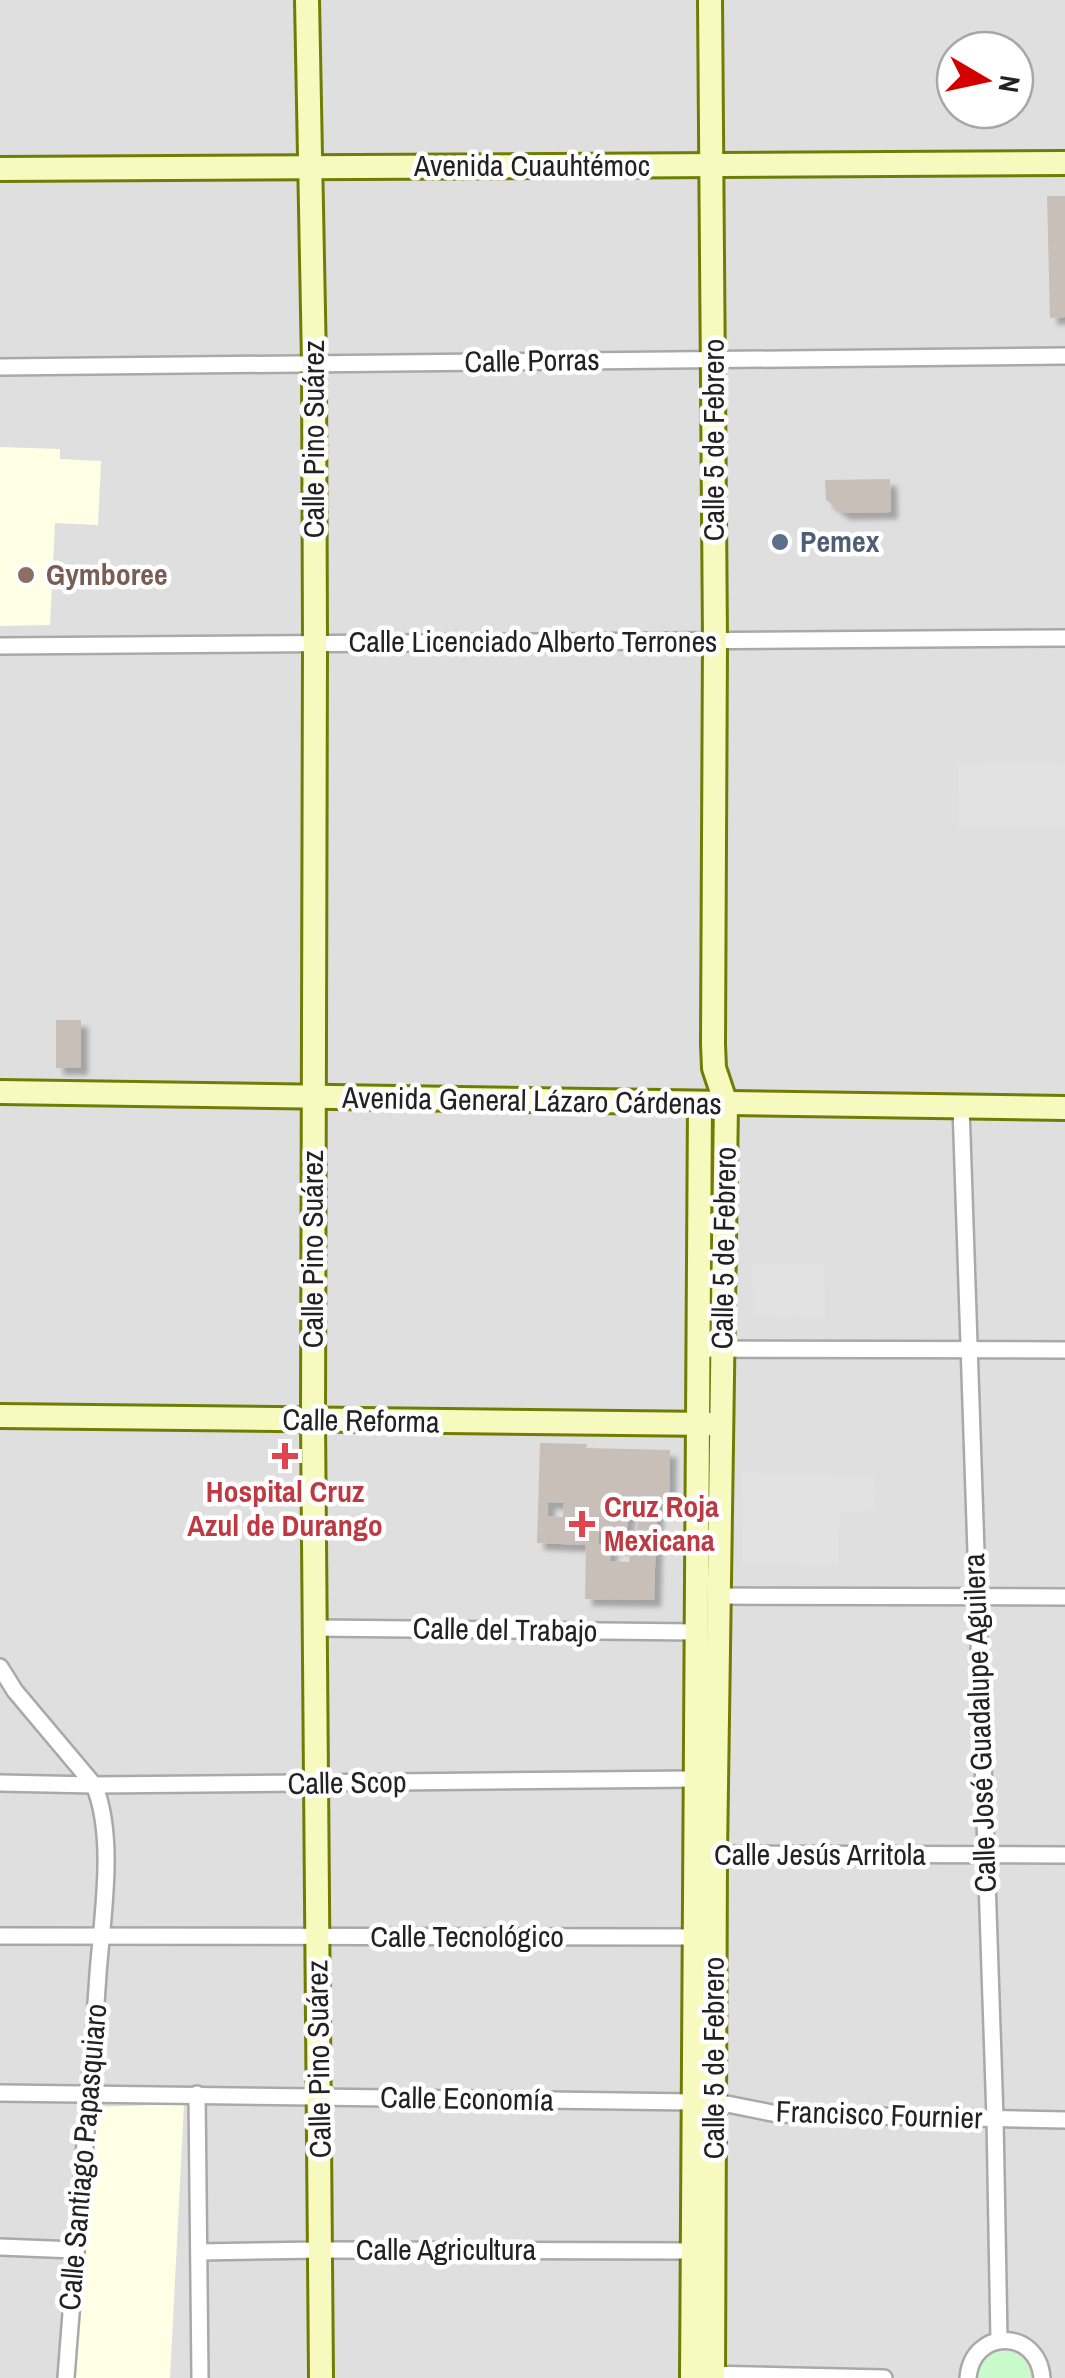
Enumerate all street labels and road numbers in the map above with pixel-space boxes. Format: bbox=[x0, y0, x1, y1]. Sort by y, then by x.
street label: Avenida Cuauhtémoc bbox=[413, 145, 650, 185]
street label: Calle Porras bbox=[464, 339, 600, 381]
street label: Calle 5 de Febrero bbox=[693, 339, 733, 541]
street label: Calle Pino Suárez bbox=[293, 340, 333, 538]
street label: Calle Licenciado Alberto Terrones bbox=[349, 621, 717, 661]
street label: Avenida General Lázaro Cárdenas bbox=[341, 1077, 722, 1123]
street label: Calle 5 de Febrero bbox=[701, 1146, 745, 1350]
street label: Calle Pino Suárez bbox=[292, 1150, 332, 1348]
street label: Calle Reforma bbox=[282, 1399, 440, 1441]
street label: Calle José Guadalupe Aguilera bbox=[953, 1553, 1005, 1893]
street label: Calle del Trabajo bbox=[412, 1607, 598, 1651]
street label: Calle Scop bbox=[287, 1761, 407, 1803]
street label: Calle Jesús Arritola bbox=[714, 1834, 926, 1874]
street label: Calle Tecnológico bbox=[370, 1916, 564, 1956]
street label: Calle 5 de Febrero bbox=[693, 1957, 733, 2159]
street label: Calle Pino Suárez bbox=[296, 1960, 340, 2158]
street label: Calle Santiago Papasquiaro bbox=[49, 2002, 115, 2312]
street label: Calle Economía bbox=[380, 2076, 554, 2120]
street label: Francisco Fournier bbox=[775, 2090, 984, 2138]
street label: Calle Agricultura bbox=[356, 2229, 537, 2269]

